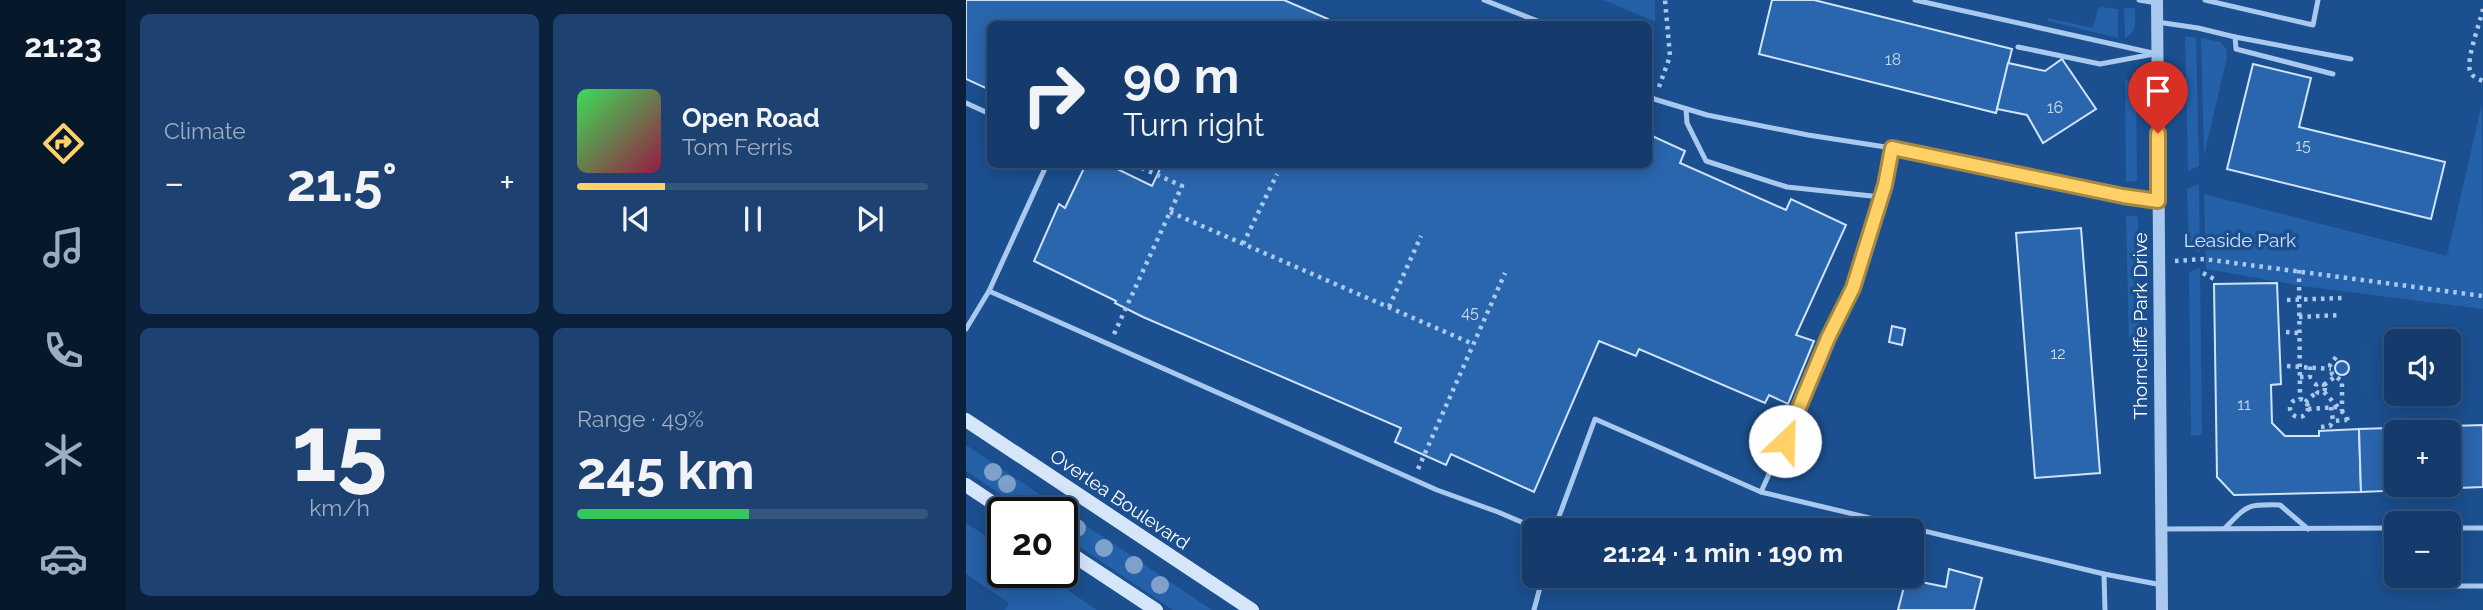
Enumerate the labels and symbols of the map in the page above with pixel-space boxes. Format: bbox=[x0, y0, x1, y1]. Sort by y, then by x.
house number: 18 bbox=[1885, 50, 1901, 69]
pin bbox=[2128, 61, 2188, 133]
house number: 16 bbox=[2047, 98, 2063, 117]
house number: 15 bbox=[2295, 136, 2311, 155]
park label: Leaside Park bbox=[2184, 229, 2296, 251]
street label: Thorncliffe Park Drive bbox=[2129, 232, 2151, 420]
house number: 45 bbox=[1461, 303, 1479, 322]
house number: 12 bbox=[2050, 344, 2066, 363]
house number: 11 bbox=[2237, 395, 2251, 414]
position arrow bbox=[1748, 404, 1822, 478]
street label: Overlea Boulevard bbox=[1046, 444, 1194, 554]
speed limit sign: 20 bbox=[987, 497, 1078, 588]

